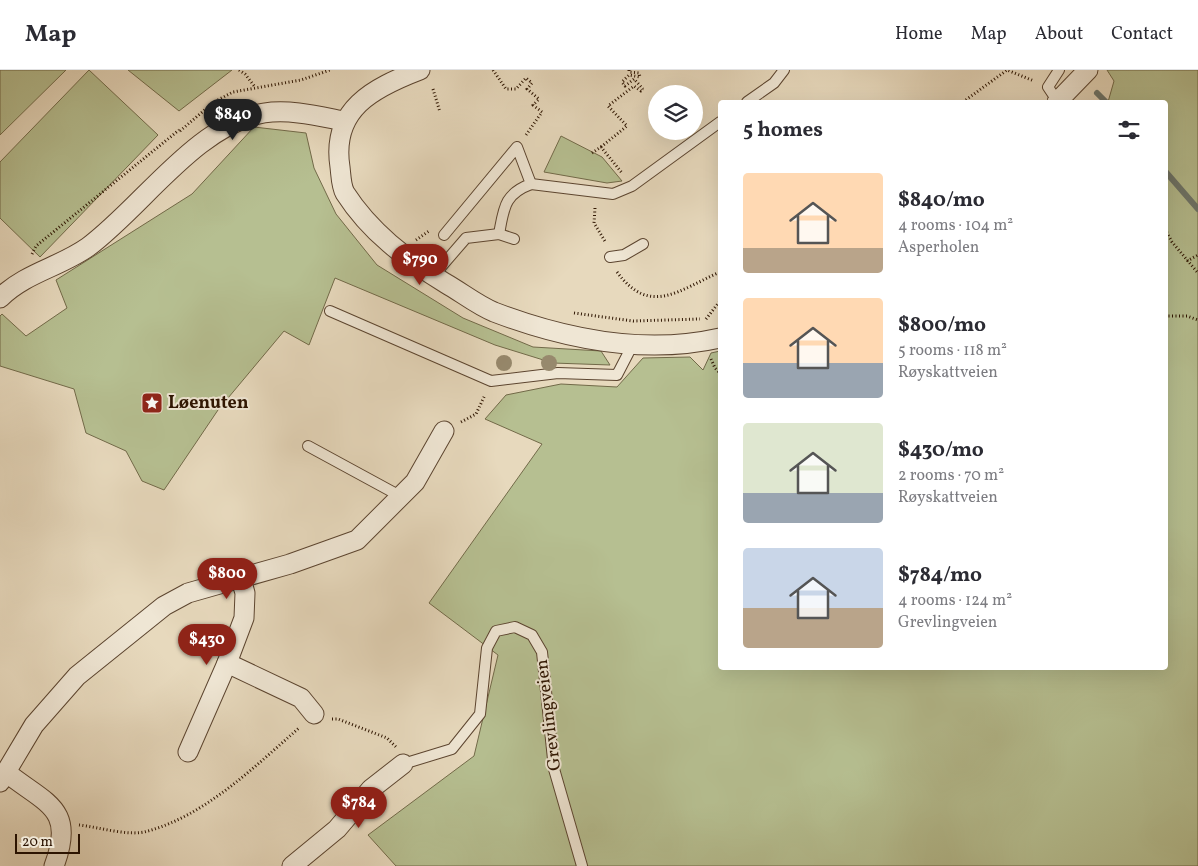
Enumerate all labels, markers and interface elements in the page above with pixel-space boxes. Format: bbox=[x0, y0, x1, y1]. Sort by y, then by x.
text: Map bbox=[25, 18, 76, 52]
text: Home bbox=[895, 22, 943, 47]
text: Map bbox=[971, 22, 1007, 47]
text: About bbox=[1035, 22, 1083, 47]
text: Contact bbox=[1111, 22, 1173, 47]
map controls bbox=[648, 85, 703, 140]
button: layers bbox=[648, 85, 703, 140]
pin: $840 bbox=[203, 98, 263, 141]
text: $840 bbox=[215, 104, 251, 126]
text: 5 homes bbox=[743, 116, 823, 145]
icon: filters bbox=[1115, 116, 1143, 144]
text: $840/mo bbox=[898, 186, 985, 215]
icon: home bbox=[783, 193, 843, 253]
text: 4 rooms · 104 m² bbox=[898, 215, 1013, 237]
text: Asperholen bbox=[898, 237, 979, 259]
pin: $790 bbox=[390, 244, 450, 286]
text: $790 bbox=[402, 249, 438, 271]
text: $800/mo bbox=[898, 311, 986, 340]
icon: home bbox=[783, 318, 843, 378]
text: 5 rooms · 118 m² bbox=[898, 340, 1007, 362]
text: Røyskattveien bbox=[898, 362, 998, 384]
place icon: Løenuten bbox=[140, 391, 164, 415]
place label: Løenuten bbox=[168, 391, 249, 416]
text: $430/mo bbox=[898, 436, 984, 465]
icon: home bbox=[783, 443, 843, 503]
text: 2 rooms · 70 m² bbox=[898, 465, 1004, 487]
text: Røyskattveien bbox=[898, 487, 998, 509]
pin: $800 bbox=[197, 558, 257, 600]
text: $784/mo bbox=[898, 561, 982, 590]
text: $800 bbox=[208, 563, 246, 585]
icon: home bbox=[783, 568, 843, 628]
text: 4 rooms · 124 m² bbox=[898, 590, 1012, 612]
text: Grevlingveien bbox=[898, 612, 997, 634]
pin: $430 bbox=[177, 624, 237, 666]
text: $430 bbox=[189, 629, 225, 651]
street label: Grevlingveien bbox=[530, 658, 568, 772]
pin: $784 bbox=[329, 786, 389, 829]
text: $784 bbox=[342, 792, 376, 814]
scale bar bbox=[15, 831, 80, 854]
text: 20 m bbox=[22, 833, 53, 852]

